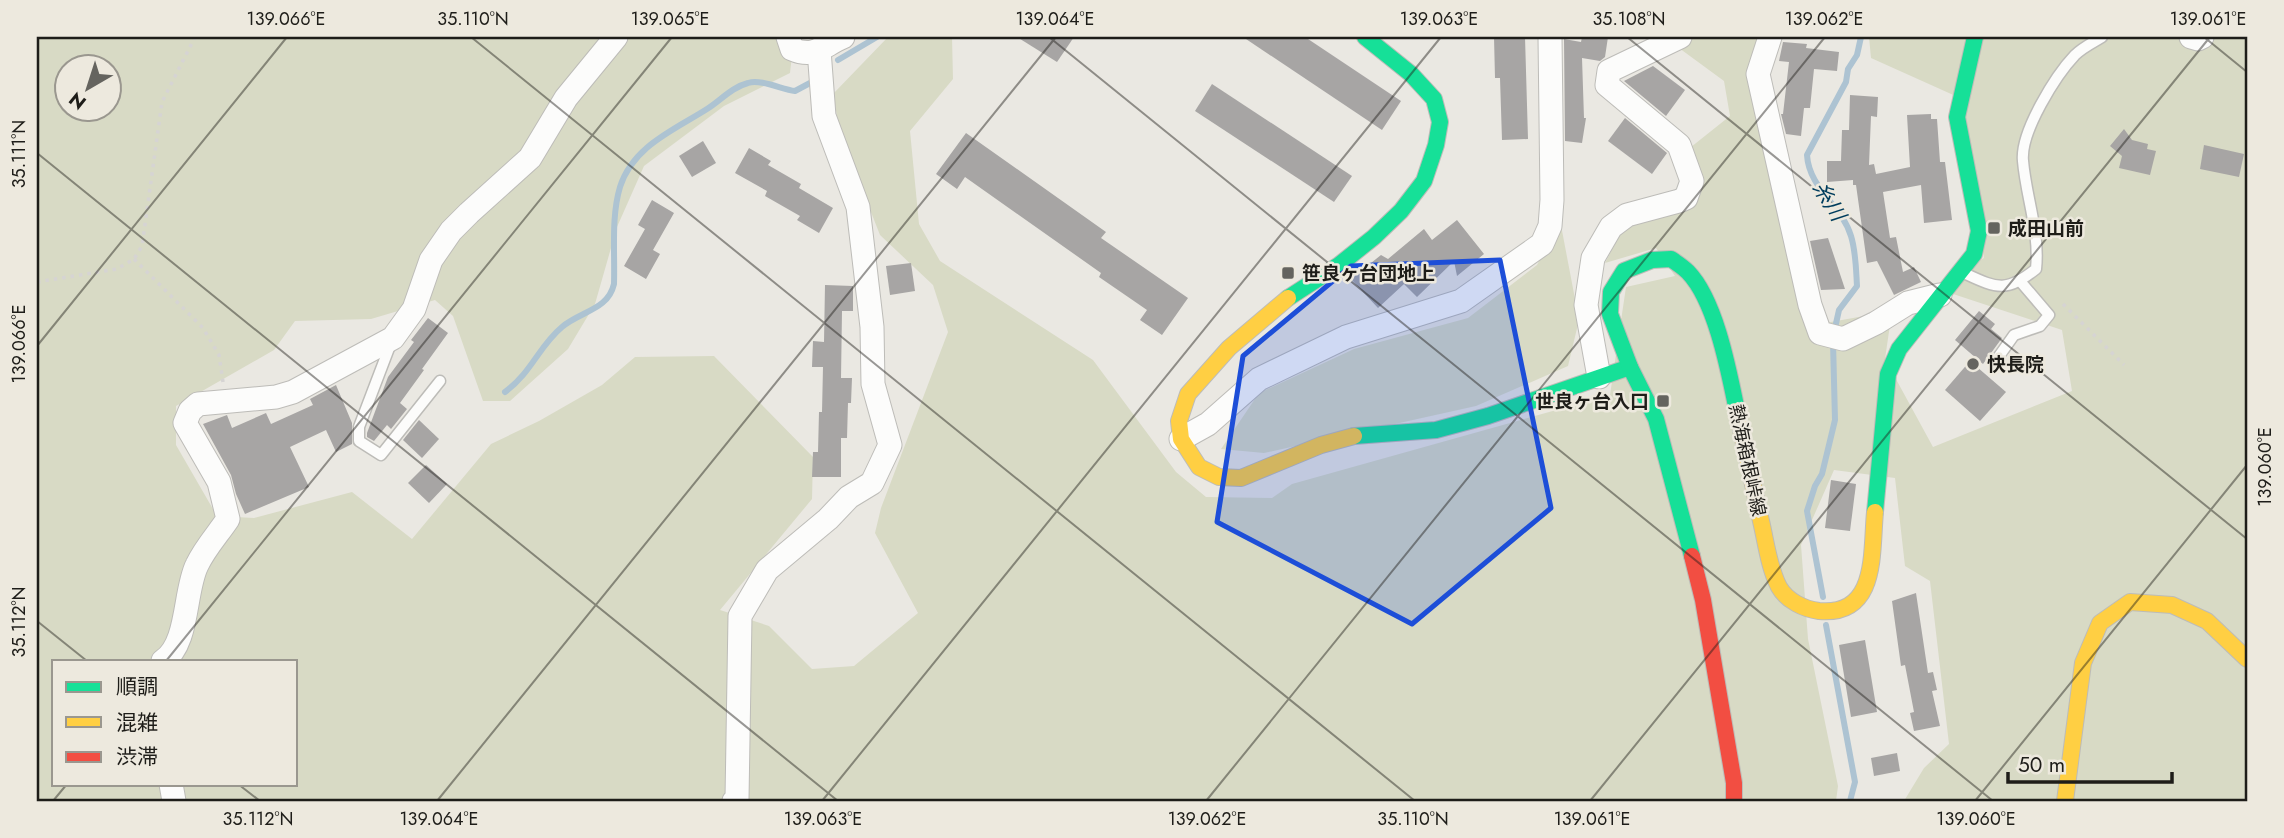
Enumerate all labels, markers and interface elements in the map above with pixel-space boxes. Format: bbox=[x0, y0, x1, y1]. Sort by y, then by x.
text: 139.066°E bbox=[247, 6, 325, 32]
text: 35.110°N bbox=[437, 6, 509, 32]
text: 139.065°E bbox=[631, 6, 709, 32]
text: 139.064°E bbox=[1015, 6, 1095, 32]
text: 139.063°E bbox=[1400, 6, 1478, 32]
text: 35.108°N bbox=[1592, 6, 1666, 32]
text: 139.062°E bbox=[1785, 6, 1863, 32]
text: 139.061°E bbox=[2170, 6, 2246, 32]
north arrow bbox=[52, 52, 122, 122]
text: N bbox=[63, 86, 92, 116]
text: 35.111°N bbox=[6, 120, 32, 188]
water label: 糸川 bbox=[1805, 175, 1854, 228]
place label: 成田山前 bbox=[2008, 215, 2084, 242]
marker: 成田山前 bbox=[1986, 220, 2002, 236]
place label: 笹良ヶ台団地上 bbox=[1302, 260, 1435, 287]
marker: 笹良ヶ台団地上 bbox=[1280, 265, 1296, 281]
text: 139.066°E bbox=[6, 305, 32, 383]
place label: 快長院 bbox=[1987, 351, 2044, 378]
marker: 快長院 bbox=[1965, 356, 1981, 372]
place label: 世良ヶ台入口 bbox=[1535, 388, 1649, 415]
marker: 世良ヶ台入口 bbox=[1655, 393, 1671, 409]
street label: 熱海箱根峠線 bbox=[1722, 402, 1773, 519]
text: 139.060°E bbox=[2252, 427, 2278, 507]
text: 35.112°N bbox=[6, 587, 32, 657]
legend bbox=[52, 660, 298, 786]
text: 順調 bbox=[116, 672, 158, 702]
text: 混雑 bbox=[116, 708, 158, 738]
scale bar bbox=[2008, 740, 2172, 784]
text: 渋滞 bbox=[116, 742, 158, 772]
text: 50 m bbox=[2018, 750, 2065, 780]
text: 35.112°N bbox=[223, 806, 293, 832]
text: 139.064°E bbox=[399, 806, 479, 832]
text: 139.063°E bbox=[784, 806, 862, 832]
text: 139.062°E bbox=[1168, 806, 1246, 832]
text: 35.110°N bbox=[1377, 806, 1449, 832]
text: 139.061°E bbox=[1554, 806, 1630, 832]
text: 139.060°E bbox=[1936, 806, 2016, 832]

